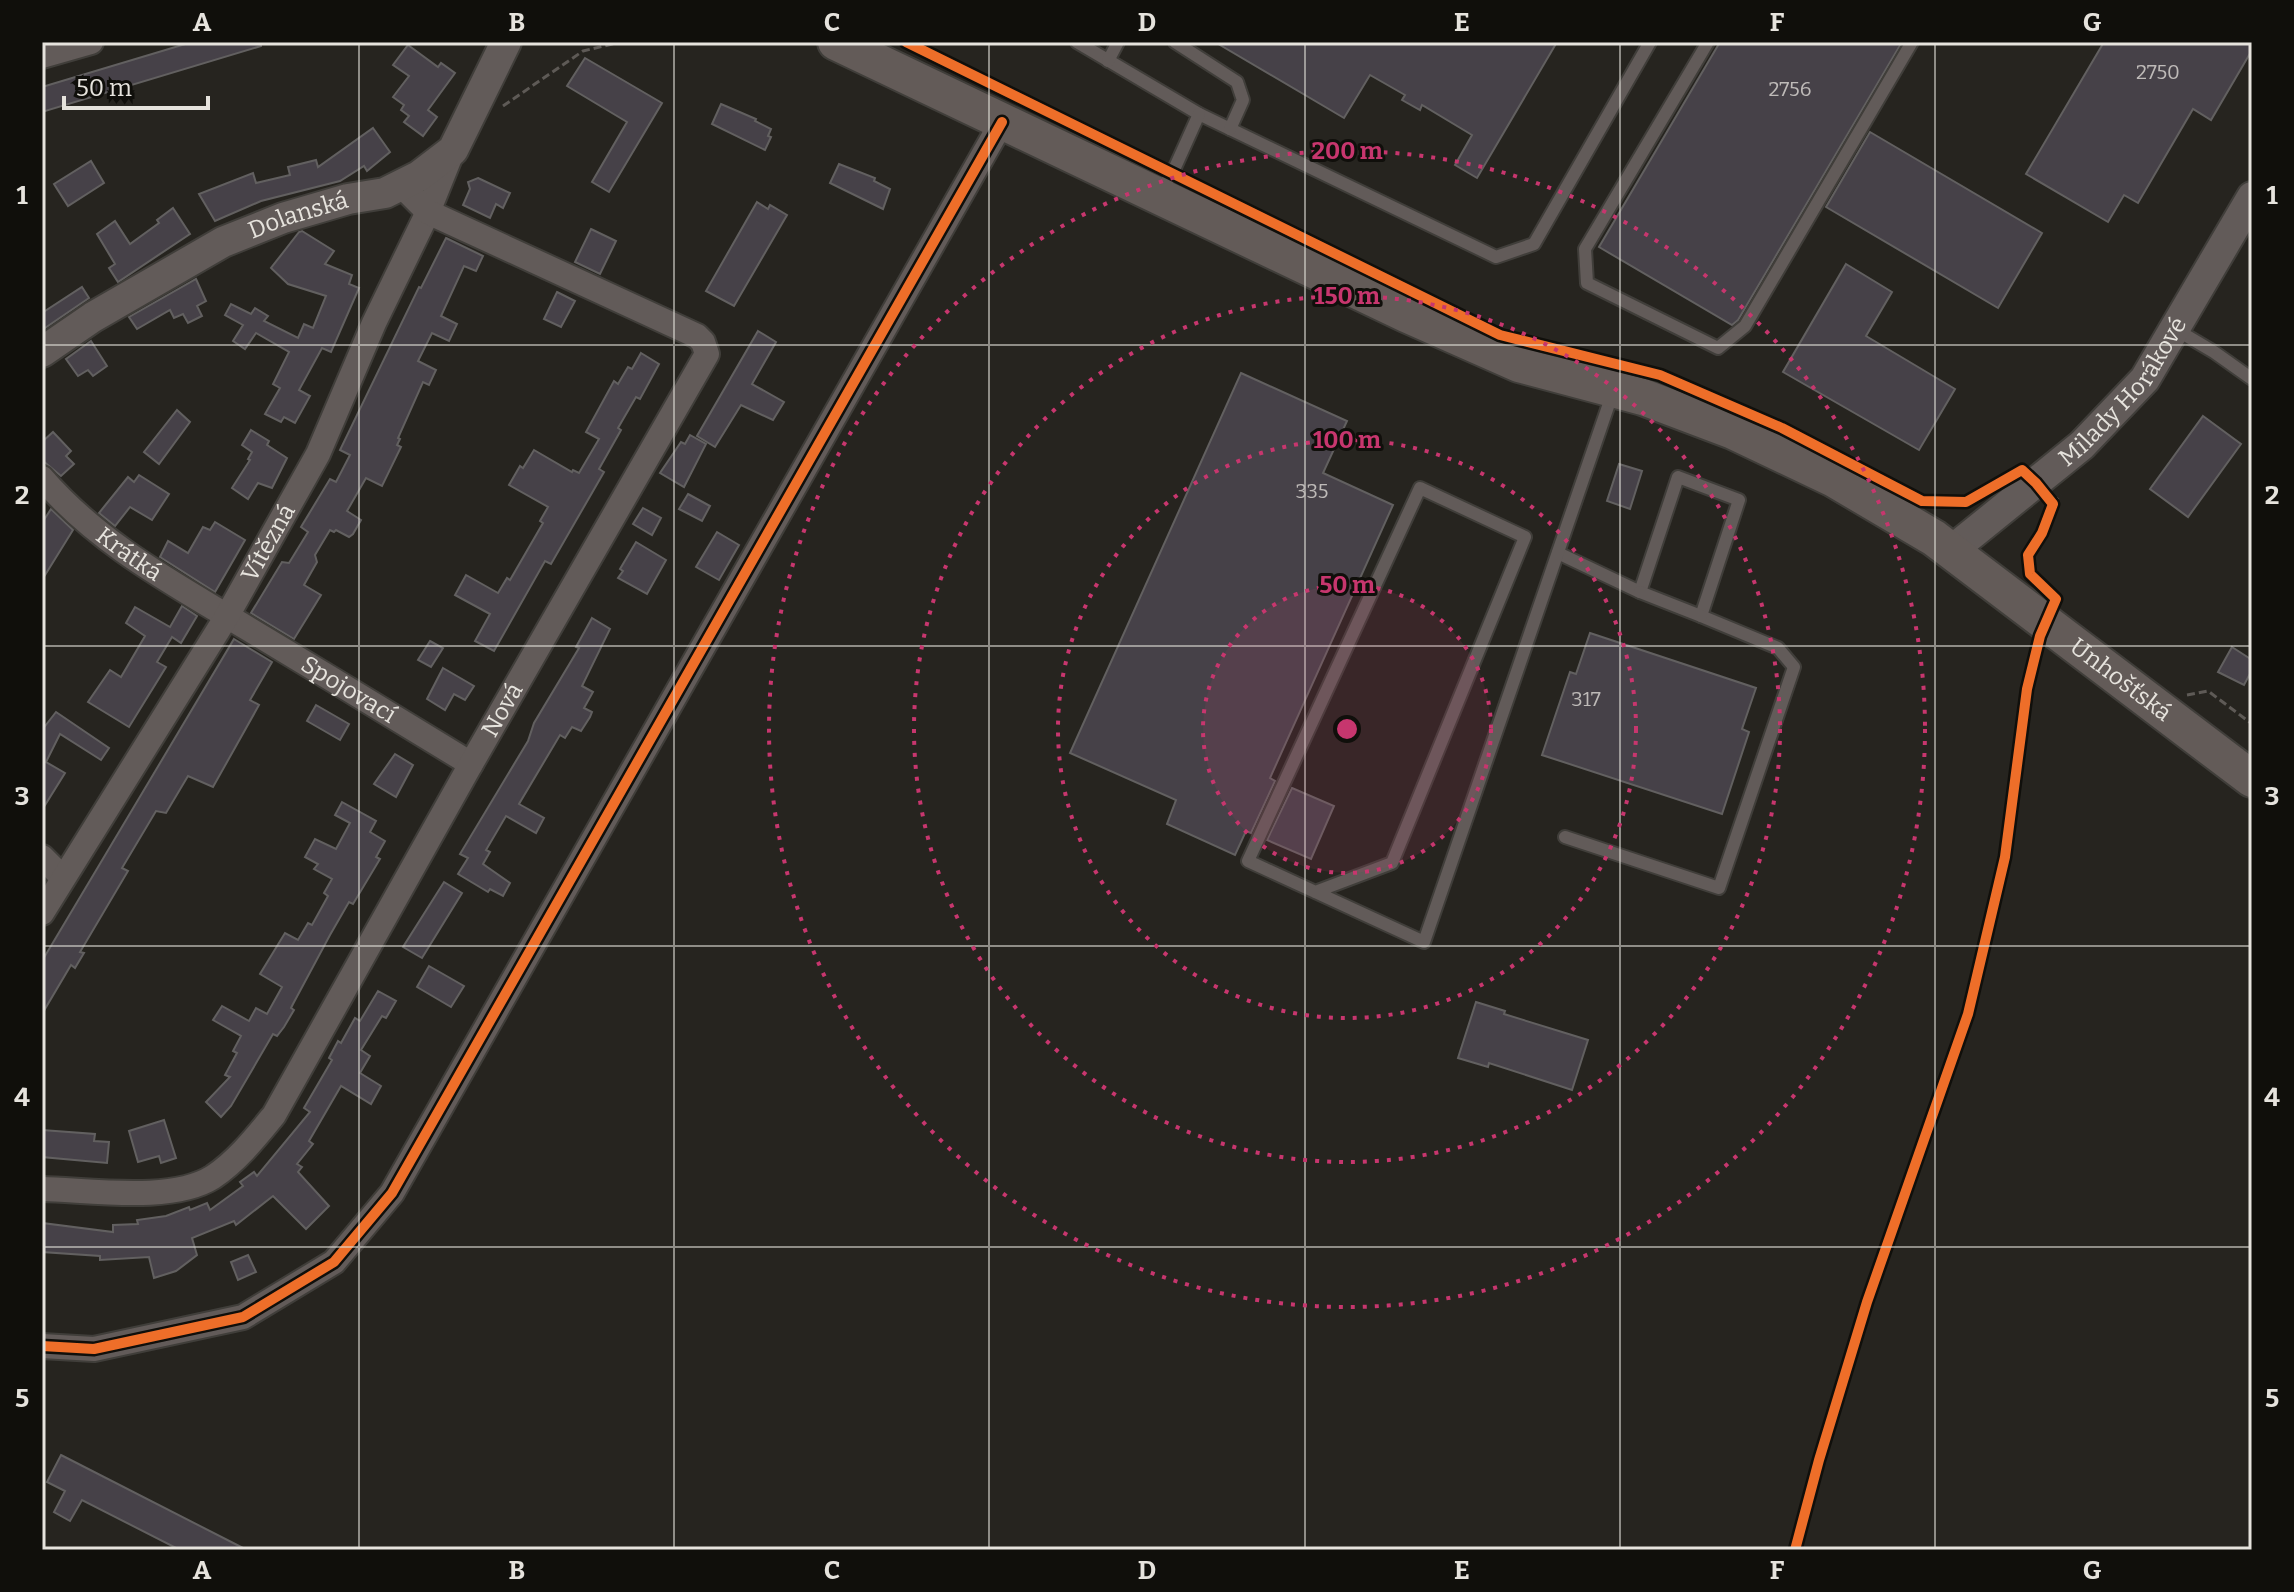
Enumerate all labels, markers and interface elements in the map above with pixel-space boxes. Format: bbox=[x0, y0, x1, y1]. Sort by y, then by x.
text: A bbox=[193, 7, 212, 38]
text: B bbox=[509, 7, 525, 38]
text: C bbox=[824, 7, 840, 38]
text: D bbox=[1138, 7, 1156, 38]
text: E bbox=[1454, 7, 1470, 38]
text: F bbox=[1770, 7, 1785, 38]
text: G bbox=[2083, 7, 2102, 38]
scale bar bbox=[64, 60, 208, 110]
house number: 2750 bbox=[2136, 60, 2180, 84]
text: 50 m bbox=[76, 74, 132, 102]
house number: 2756 bbox=[1769, 77, 1811, 101]
text: 200 m bbox=[1311, 137, 1383, 165]
text: 1 bbox=[16, 180, 28, 211]
text: 1 bbox=[2266, 180, 2278, 211]
street label: Dolanská bbox=[244, 186, 351, 244]
text: 150 m bbox=[1314, 282, 1380, 310]
street label: Milady Horákové bbox=[2053, 312, 2192, 472]
text: 100 m bbox=[1313, 426, 1381, 454]
house number: 335 bbox=[1295, 479, 1329, 503]
text: 2 bbox=[15, 480, 29, 511]
text: 2 bbox=[2265, 480, 2279, 511]
street label: Vítězná bbox=[235, 499, 301, 586]
street label: Krátká bbox=[90, 521, 167, 587]
text: 50 m bbox=[1319, 571, 1375, 599]
street label: Unhošťská bbox=[2065, 632, 2177, 727]
street label: Spojovací bbox=[296, 650, 401, 729]
street label: Nová bbox=[476, 678, 529, 742]
house number: 317 bbox=[1571, 687, 1601, 711]
centre of rings bbox=[1333, 715, 1361, 743]
text: 3 bbox=[15, 781, 29, 812]
text: 3 bbox=[2265, 781, 2279, 812]
text: 4 bbox=[14, 1082, 30, 1113]
text: 4 bbox=[2264, 1082, 2280, 1113]
text: 5 bbox=[15, 1383, 29, 1414]
text: 5 bbox=[2265, 1383, 2279, 1414]
text: A bbox=[193, 1555, 212, 1586]
text: B bbox=[509, 1555, 525, 1586]
text: C bbox=[824, 1555, 840, 1586]
text: D bbox=[1138, 1555, 1156, 1586]
text: E bbox=[1454, 1555, 1470, 1586]
text: F bbox=[1770, 1555, 1785, 1586]
text: G bbox=[2083, 1555, 2102, 1586]

